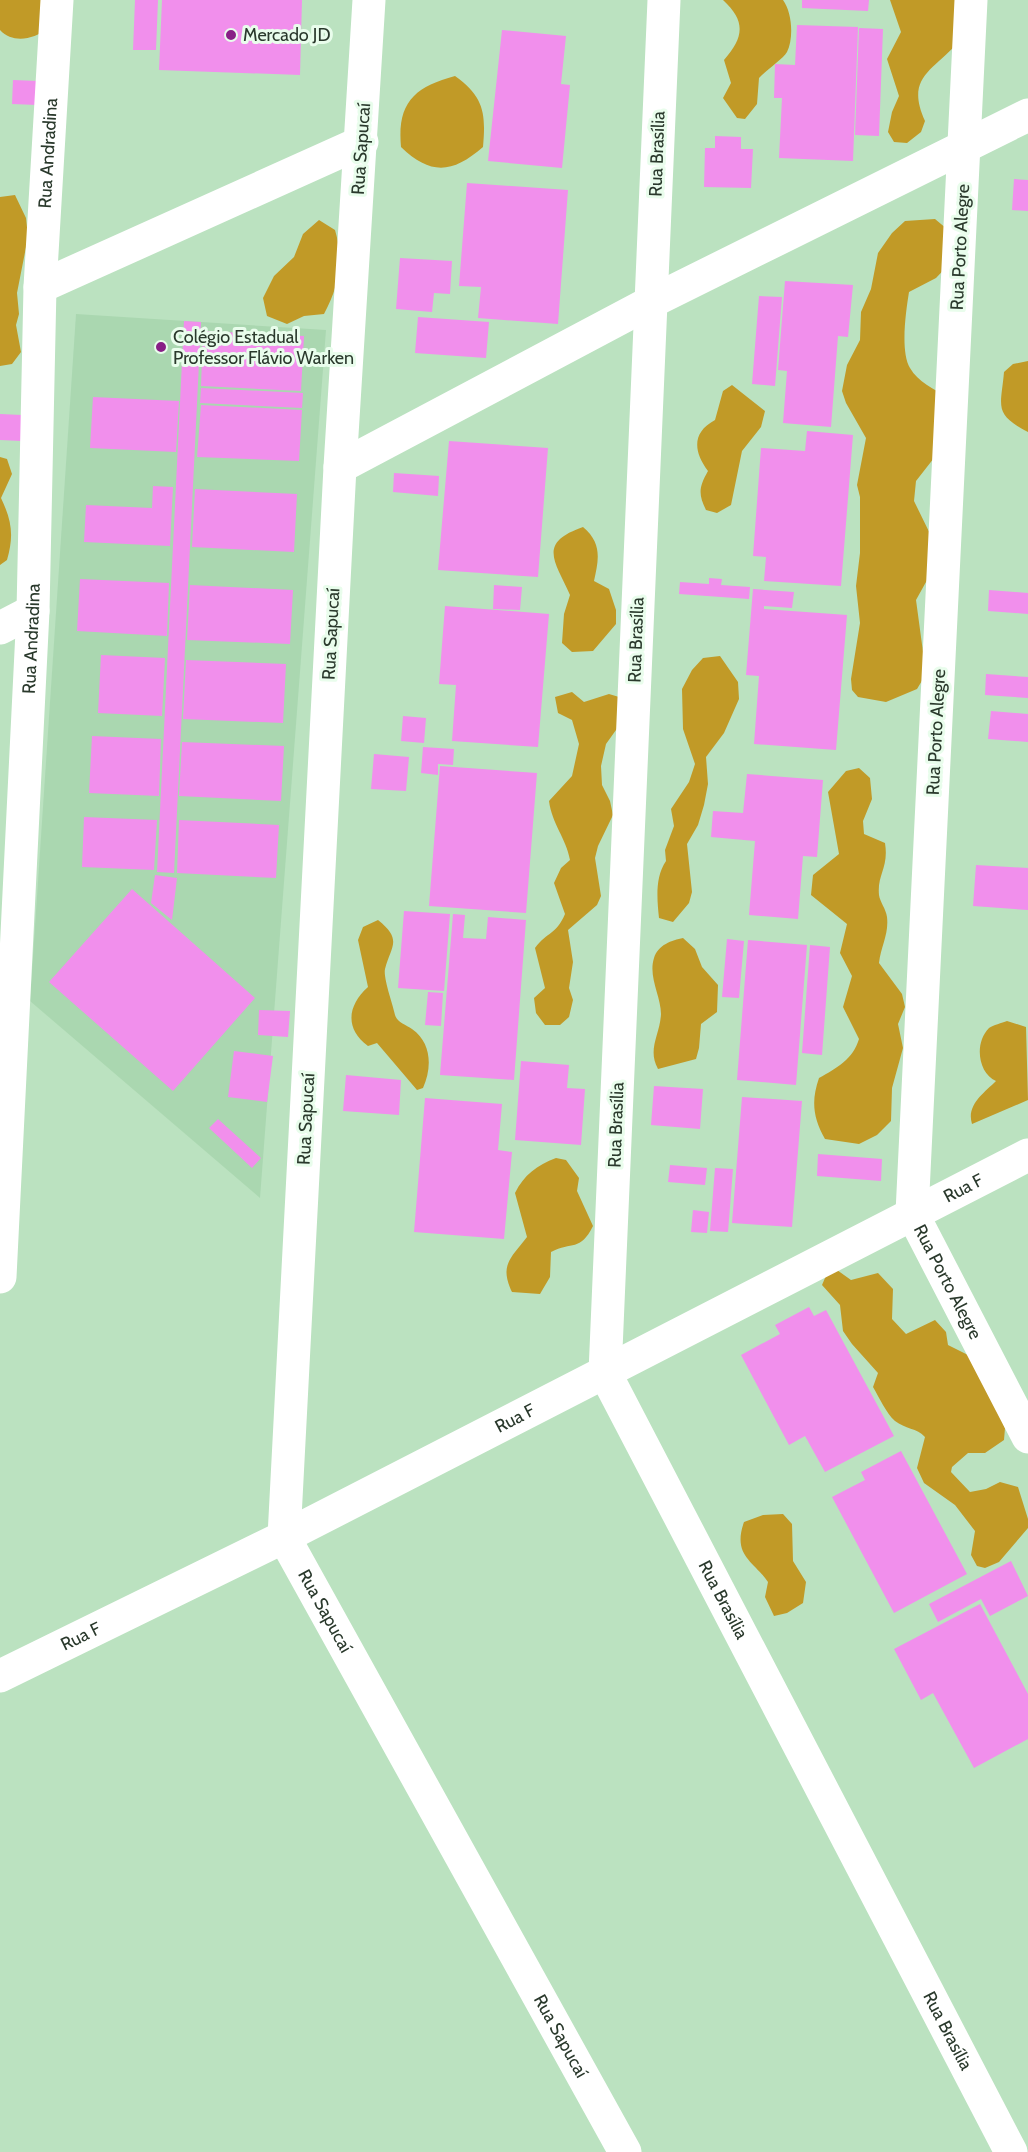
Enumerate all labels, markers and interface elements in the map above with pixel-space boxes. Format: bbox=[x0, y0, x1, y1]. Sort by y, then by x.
place label: Mercado JD bbox=[243, 24, 331, 46]
marker: Mercado JD bbox=[224, 28, 238, 42]
street label: Rua Andradina bbox=[34, 97, 62, 209]
street label: Rua Sapucaí bbox=[347, 102, 375, 196]
street label: Rua Brasília bbox=[645, 110, 669, 197]
street label: Rua Porto Alegre bbox=[946, 183, 974, 311]
place label: Colégio Estadual Professor Flávio Warken bbox=[173, 326, 354, 369]
marker: Colégio Estadual Professor Flávio Warken bbox=[154, 340, 168, 354]
street label: Rua Andradina bbox=[18, 583, 45, 695]
street label: Rua Sapucaí bbox=[318, 587, 344, 681]
street label: Rua Brasília bbox=[624, 596, 648, 683]
street label: Rua Porto Alegre bbox=[922, 668, 950, 796]
street label: Rua Sapucaí bbox=[293, 1072, 319, 1166]
street label: Rua Brasília bbox=[604, 1081, 628, 1168]
street label: Rua F bbox=[940, 1168, 988, 1208]
street label: Rua Porto Alegre bbox=[909, 1221, 987, 1343]
street label: Rua F bbox=[491, 1399, 539, 1438]
street label: Rua Brasília bbox=[694, 1557, 753, 1643]
street label: Rua Sapucaí bbox=[293, 1565, 357, 1657]
street label: Rua F bbox=[57, 1617, 105, 1656]
street label: Rua Brasília bbox=[918, 1988, 978, 2074]
street label: Rua Sapucaí bbox=[529, 1990, 593, 2082]

